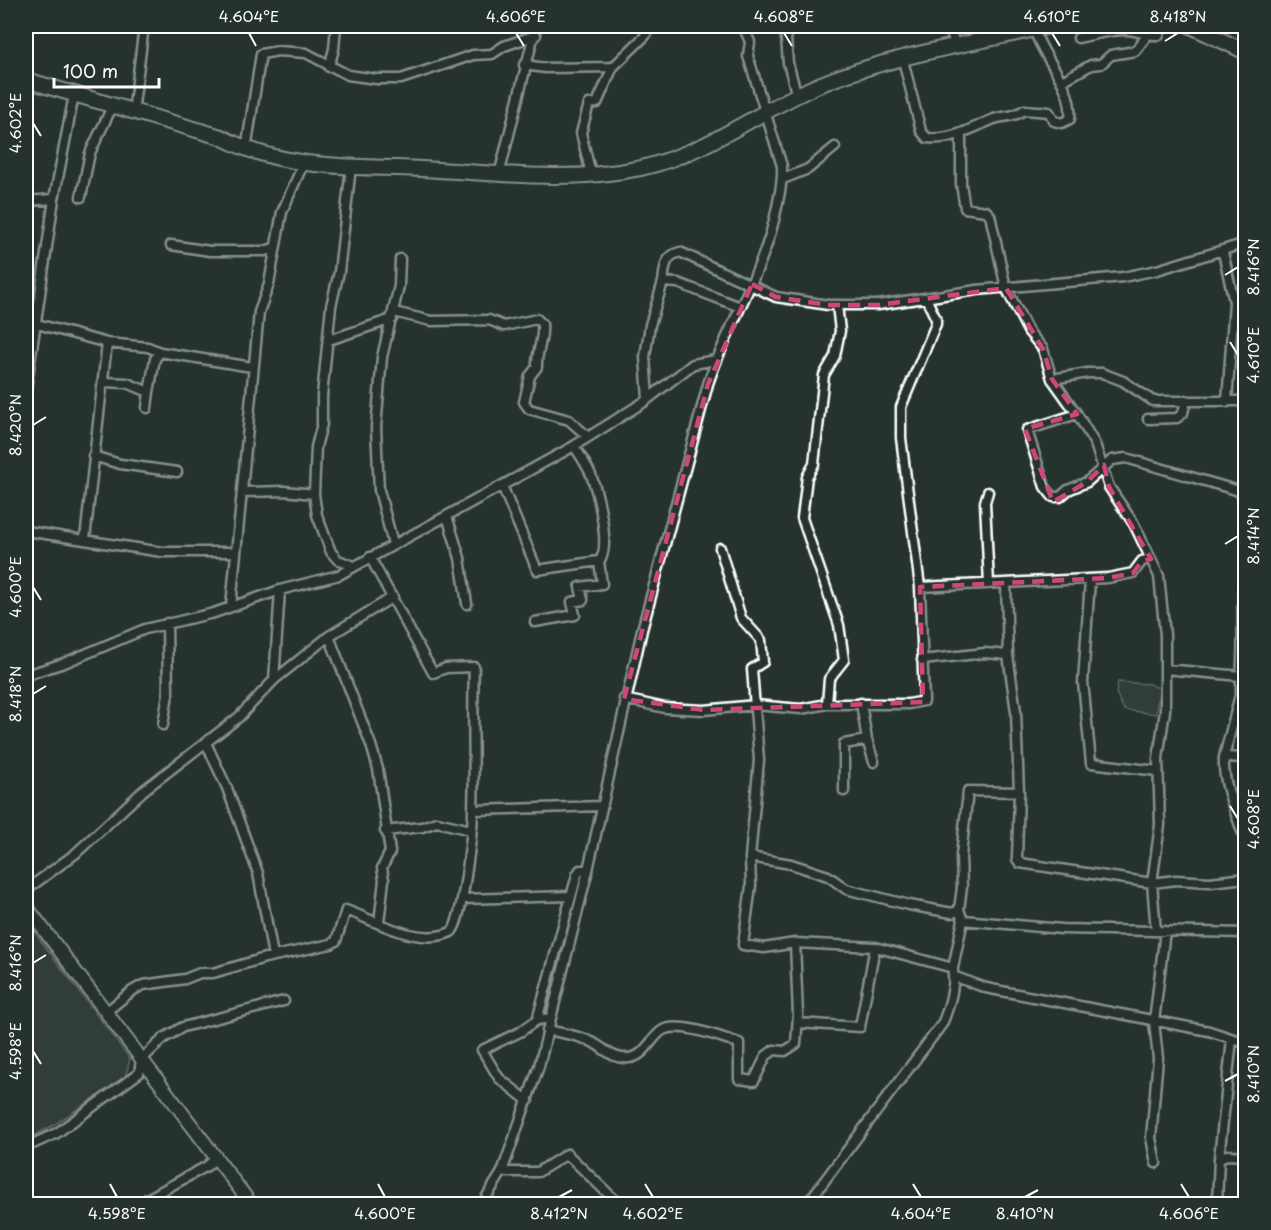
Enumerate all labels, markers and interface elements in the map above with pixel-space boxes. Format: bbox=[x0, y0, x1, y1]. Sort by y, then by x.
text: 4.604°E bbox=[219, 4, 279, 27]
text: 4.606°E bbox=[486, 4, 546, 27]
text: 4.608°E bbox=[754, 4, 814, 27]
text: 4.610°E bbox=[1024, 4, 1080, 27]
text: 8.418°N bbox=[1150, 4, 1206, 27]
scale bar bbox=[54, 51, 159, 89]
text: 100 m bbox=[63, 57, 118, 84]
text: 4.602°E bbox=[3, 93, 26, 153]
text: 8.416°N bbox=[1241, 238, 1264, 296]
text: 4.610°E bbox=[1241, 327, 1264, 383]
text: 8.420°N bbox=[3, 394, 26, 456]
text: 8.414°N bbox=[1241, 507, 1264, 565]
text: 4.600°E bbox=[3, 556, 26, 618]
text: 8.418°N bbox=[3, 666, 26, 722]
text: 4.608°E bbox=[1241, 789, 1264, 849]
text: 8.416°N bbox=[3, 934, 26, 992]
text: 4.598°E bbox=[3, 1022, 26, 1080]
text: 8.410°N bbox=[1241, 1045, 1264, 1103]
text: 4.598°E bbox=[88, 1201, 146, 1224]
text: 4.600°E bbox=[354, 1201, 416, 1224]
text: 8.412°N bbox=[530, 1201, 588, 1224]
text: 4.602°E bbox=[623, 1201, 683, 1224]
text: 4.604°E bbox=[891, 1201, 951, 1224]
text: 8.410°N bbox=[996, 1201, 1054, 1224]
text: 4.606°E bbox=[1159, 1201, 1219, 1224]

